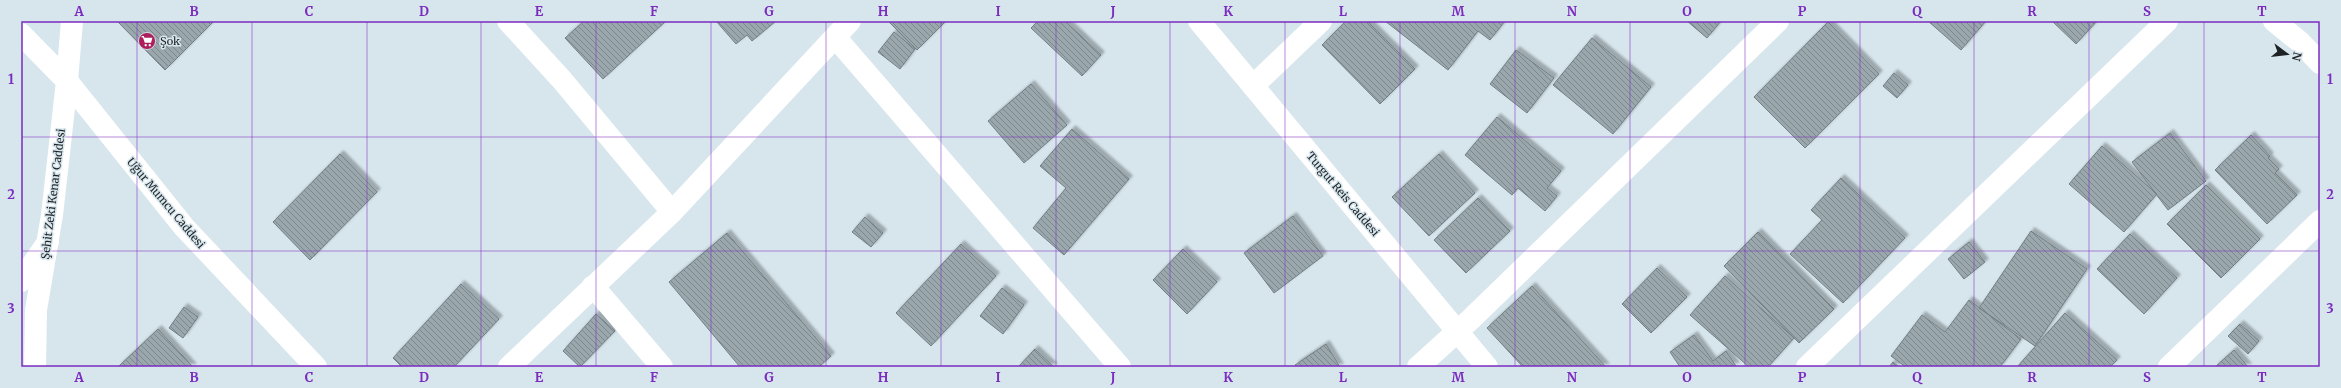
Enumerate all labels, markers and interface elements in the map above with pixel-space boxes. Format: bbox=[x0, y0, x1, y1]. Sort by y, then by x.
text: A bbox=[73, 3, 84, 20]
text: B bbox=[189, 3, 199, 20]
text: C bbox=[305, 3, 314, 20]
text: D bbox=[419, 3, 429, 20]
text: E bbox=[535, 3, 544, 20]
text: F bbox=[650, 3, 658, 20]
text: G bbox=[764, 3, 774, 20]
text: H bbox=[878, 3, 889, 20]
text: I bbox=[995, 3, 1001, 20]
text: J bbox=[1109, 3, 1116, 20]
text: K bbox=[1223, 3, 1233, 20]
text: L bbox=[1339, 3, 1348, 20]
text: M bbox=[1451, 3, 1465, 20]
text: N bbox=[1567, 3, 1578, 20]
text: O bbox=[1682, 3, 1692, 20]
text: P bbox=[1798, 3, 1807, 20]
text: Q bbox=[1912, 3, 1923, 20]
text: R bbox=[2027, 3, 2037, 20]
text: S bbox=[2143, 3, 2151, 20]
text: T bbox=[2257, 3, 2267, 20]
supermarket icon: Şok bbox=[137, 31, 157, 51]
place label: Şok bbox=[160, 34, 180, 48]
north arrow bbox=[2267, 34, 2307, 74]
text: N bbox=[2289, 51, 2305, 63]
text: 1 bbox=[8, 71, 14, 88]
text: 1 bbox=[2327, 71, 2333, 88]
street label: Şehit Zeki Kenar Caddesi bbox=[38, 128, 68, 260]
street label: Turgut Reis Caddesi bbox=[1304, 149, 1383, 239]
street label: Uğur Mumcu Caddesi bbox=[124, 155, 208, 251]
text: 2 bbox=[7, 186, 15, 203]
text: 2 bbox=[2326, 186, 2334, 203]
text: 3 bbox=[7, 300, 15, 317]
text: 3 bbox=[2326, 300, 2334, 317]
text: A bbox=[73, 369, 84, 386]
text: B bbox=[189, 369, 199, 386]
text: C bbox=[305, 369, 314, 386]
text: D bbox=[419, 369, 429, 386]
text: E bbox=[535, 369, 544, 386]
text: F bbox=[650, 369, 658, 386]
text: G bbox=[764, 369, 774, 386]
text: H bbox=[878, 369, 889, 386]
text: I bbox=[995, 369, 1001, 386]
text: J bbox=[1109, 369, 1116, 386]
text: K bbox=[1223, 369, 1233, 386]
text: L bbox=[1339, 369, 1348, 386]
text: M bbox=[1451, 369, 1465, 386]
text: N bbox=[1567, 369, 1578, 386]
text: O bbox=[1682, 369, 1692, 386]
text: P bbox=[1798, 369, 1807, 386]
text: Q bbox=[1912, 369, 1923, 386]
text: R bbox=[2027, 369, 2037, 386]
text: S bbox=[2143, 369, 2151, 386]
text: T bbox=[2257, 369, 2267, 386]

